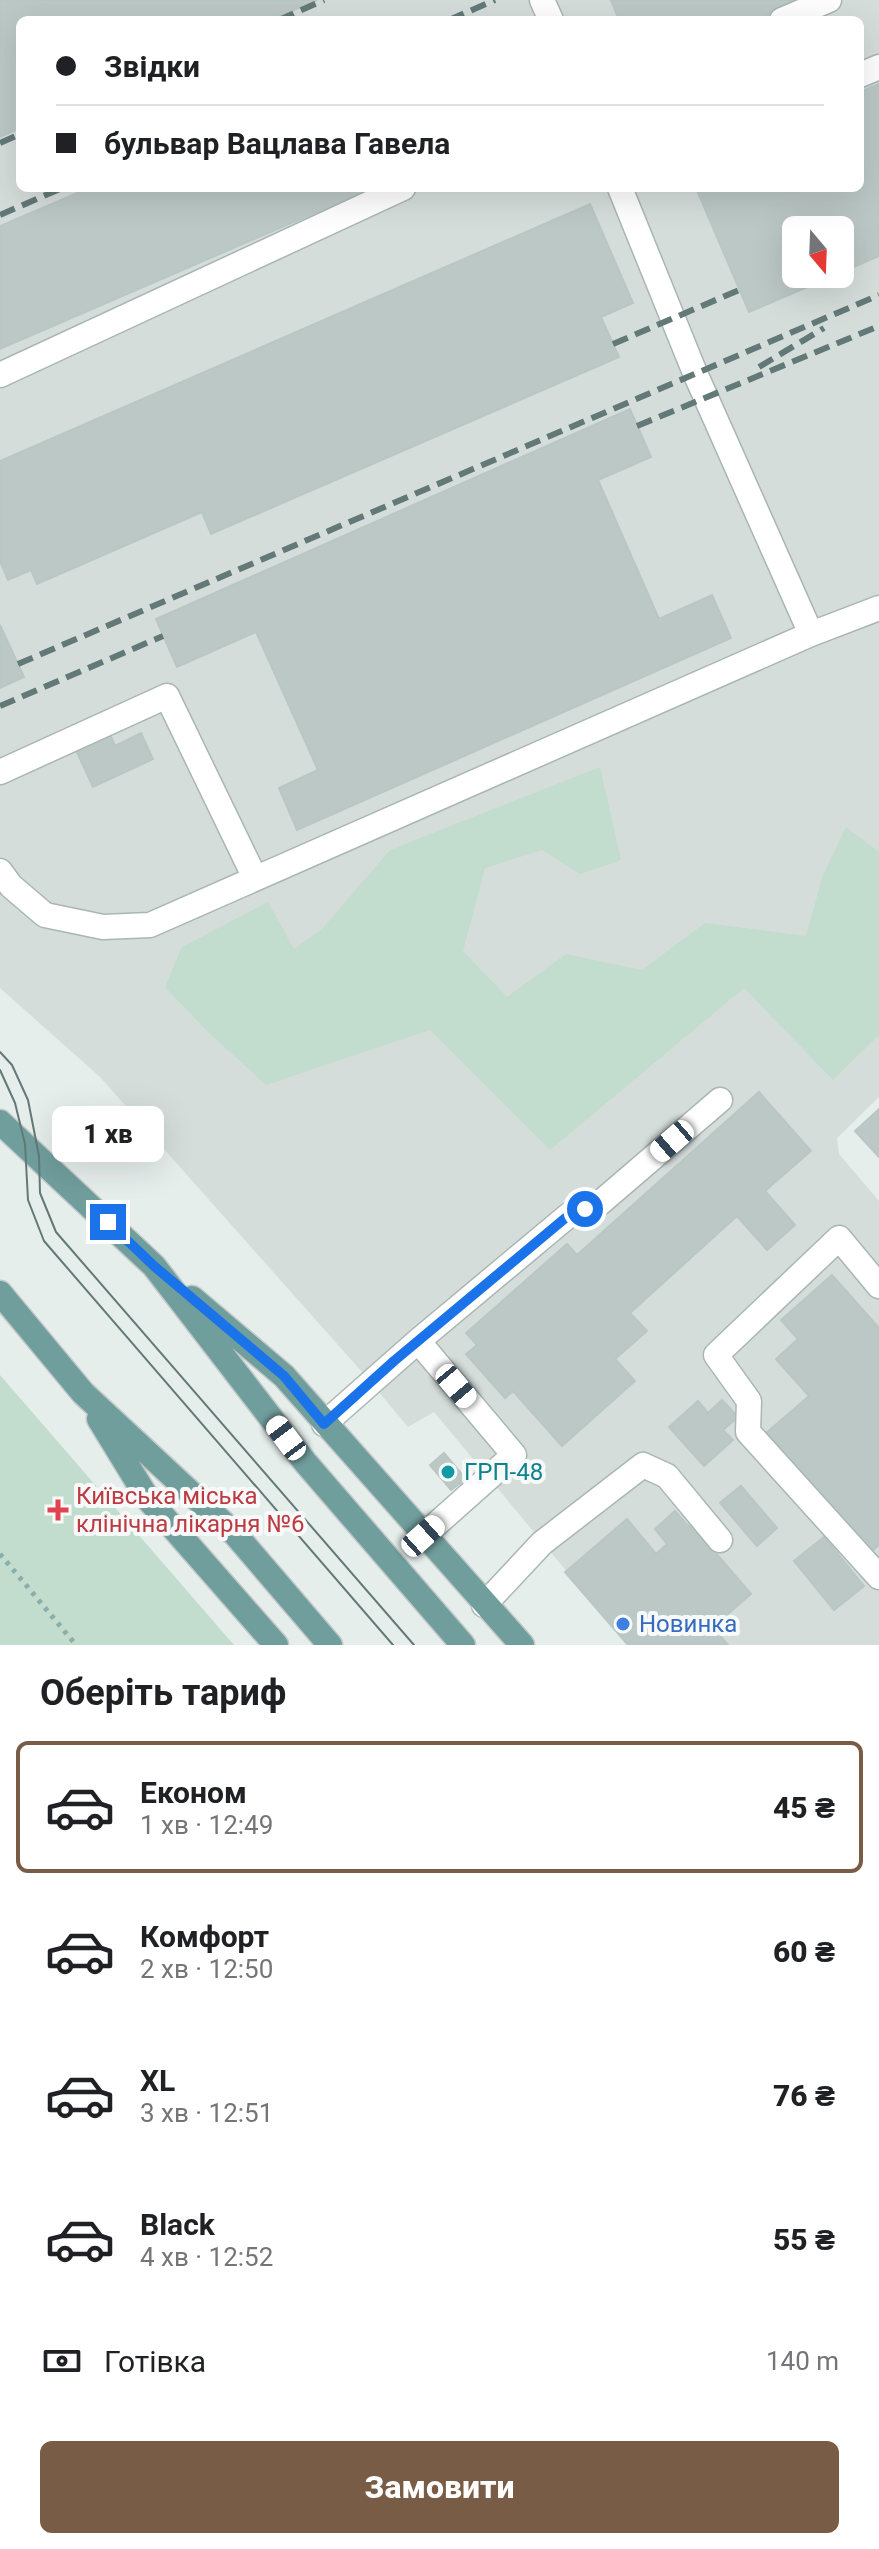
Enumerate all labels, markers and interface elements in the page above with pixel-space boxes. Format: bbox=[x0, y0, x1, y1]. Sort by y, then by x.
text: Звідки bbox=[104, 49, 200, 84]
text: бульвар Вацлава Гавела bbox=[104, 126, 450, 161]
north arrow bbox=[782, 216, 854, 288]
map controls bbox=[782, 216, 854, 288]
callout: 1 хв bbox=[52, 1106, 164, 1162]
car bbox=[646, 1116, 698, 1166]
text: 1 хв bbox=[83, 1119, 133, 1149]
route start bbox=[567, 1191, 603, 1227]
route end bbox=[90, 1204, 126, 1240]
car bbox=[431, 1360, 481, 1412]
car bbox=[262, 1412, 310, 1464]
place label: ГРП-48 bbox=[464, 1458, 543, 1486]
marker: ГРП-48 bbox=[439, 1463, 457, 1481]
place label: Київська міська клінічна лікарня №6 bbox=[76, 1482, 305, 1538]
marker: Київська міська клінічна лікарня №6 bbox=[47, 1499, 69, 1521]
car bbox=[397, 1511, 449, 1561]
place label: Новинка bbox=[639, 1610, 737, 1638]
marker: Новинка bbox=[614, 1615, 632, 1633]
text: Оберіть тариф bbox=[40, 1672, 286, 1714]
icon: car bbox=[44, 1771, 116, 1843]
text: Економ bbox=[140, 1775, 247, 1810]
text: 45 ₴ bbox=[773, 1790, 835, 1825]
text: 1 хв · 12:49 bbox=[140, 1810, 273, 1840]
icon: car bbox=[44, 1915, 116, 1987]
text: Комфорт bbox=[140, 1919, 269, 1954]
text: 60 ₴ bbox=[773, 1934, 835, 1969]
text: 2 хв · 12:50 bbox=[140, 1954, 273, 1984]
icon: car bbox=[44, 2059, 116, 2131]
text: XL bbox=[140, 2063, 175, 2098]
text: 76 ₴ bbox=[773, 2078, 835, 2113]
text: 3 хв · 12:51 bbox=[140, 2098, 273, 2128]
icon: car bbox=[44, 2203, 116, 2275]
text: Black bbox=[140, 2207, 215, 2242]
text: 55 ₴ bbox=[773, 2222, 835, 2257]
text: 4 хв · 12:52 bbox=[140, 2242, 273, 2272]
icon: cash bbox=[40, 2339, 84, 2383]
text: Готівка bbox=[104, 2344, 206, 2379]
text: 140 m bbox=[766, 2346, 839, 2376]
button: Замовити bbox=[40, 2441, 839, 2533]

